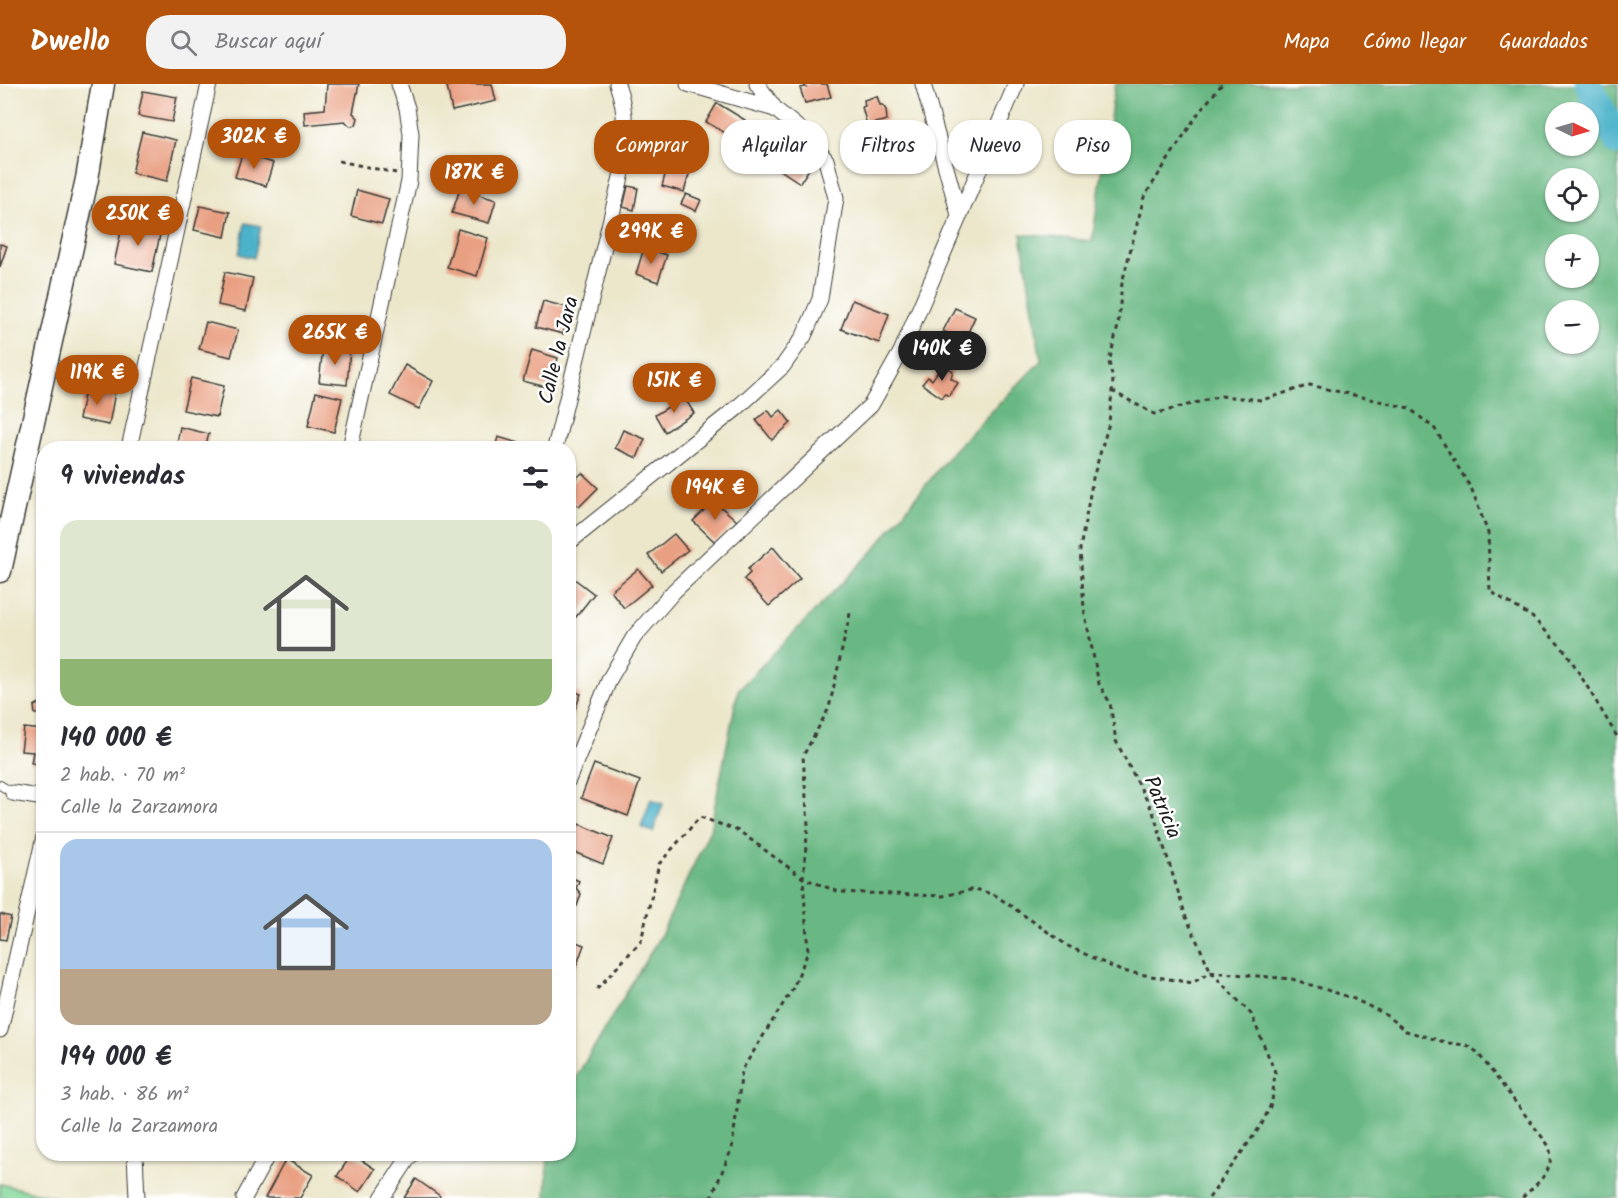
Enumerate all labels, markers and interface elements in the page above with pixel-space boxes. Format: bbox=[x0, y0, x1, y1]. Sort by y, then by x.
search box bbox=[146, 15, 566, 69]
text: Dwello bbox=[30, 20, 110, 65]
text: Buscar aquí bbox=[215, 25, 322, 60]
icon: search bbox=[167, 26, 200, 59]
text: Mapa bbox=[1283, 26, 1330, 59]
text: Cómo llegar bbox=[1363, 26, 1466, 59]
text: Guardados bbox=[1499, 26, 1588, 59]
north arrow bbox=[1545, 102, 1599, 156]
map controls bbox=[1545, 102, 1599, 354]
pin: 302K € bbox=[205, 119, 303, 170]
chip: Comprar bbox=[594, 120, 709, 174]
chip: Alquilar bbox=[721, 120, 828, 174]
chip: Filtros bbox=[840, 120, 936, 174]
chip: Nuevo bbox=[948, 120, 1042, 174]
chip: Piso bbox=[1054, 120, 1131, 174]
text: 302K € bbox=[221, 122, 287, 154]
pin: 187K € bbox=[425, 155, 523, 206]
text: 187K € bbox=[444, 158, 504, 190]
button: locate bbox=[1545, 168, 1599, 222]
pin: 250K € bbox=[89, 196, 187, 247]
text: 250K € bbox=[106, 199, 170, 231]
pin: 299K € bbox=[602, 214, 700, 265]
text: 299K € bbox=[619, 217, 683, 249]
button: + bbox=[1545, 234, 1599, 288]
street label: Calle la Jara bbox=[530, 293, 589, 408]
button: − bbox=[1545, 300, 1599, 354]
pin: 265K € bbox=[286, 315, 384, 366]
text: 265K € bbox=[302, 318, 368, 350]
pin: 140K € bbox=[893, 331, 991, 382]
text: 140K € bbox=[912, 334, 972, 366]
pin: 119K € bbox=[48, 355, 146, 406]
text: 119K € bbox=[70, 358, 124, 390]
pin: 151K € bbox=[625, 363, 723, 414]
text: 151K € bbox=[647, 366, 701, 398]
text: 9 viviendas bbox=[60, 456, 185, 498]
icon: filters bbox=[519, 461, 552, 494]
pin: 194K € bbox=[666, 470, 764, 521]
text: 194K € bbox=[685, 473, 745, 505]
icon: home bbox=[252, 559, 360, 667]
text: 140 000 € bbox=[60, 718, 172, 760]
text: 2 hab. · 70 m² bbox=[60, 760, 185, 792]
street label: Patricia bbox=[1134, 771, 1190, 844]
text: Calle la Zarzamora bbox=[60, 792, 218, 824]
icon: home bbox=[252, 878, 360, 986]
text: 194 000 € bbox=[60, 1037, 172, 1079]
text: 3 hab. · 86 m² bbox=[60, 1079, 189, 1111]
text: Calle la Zarzamora bbox=[60, 1111, 218, 1143]

